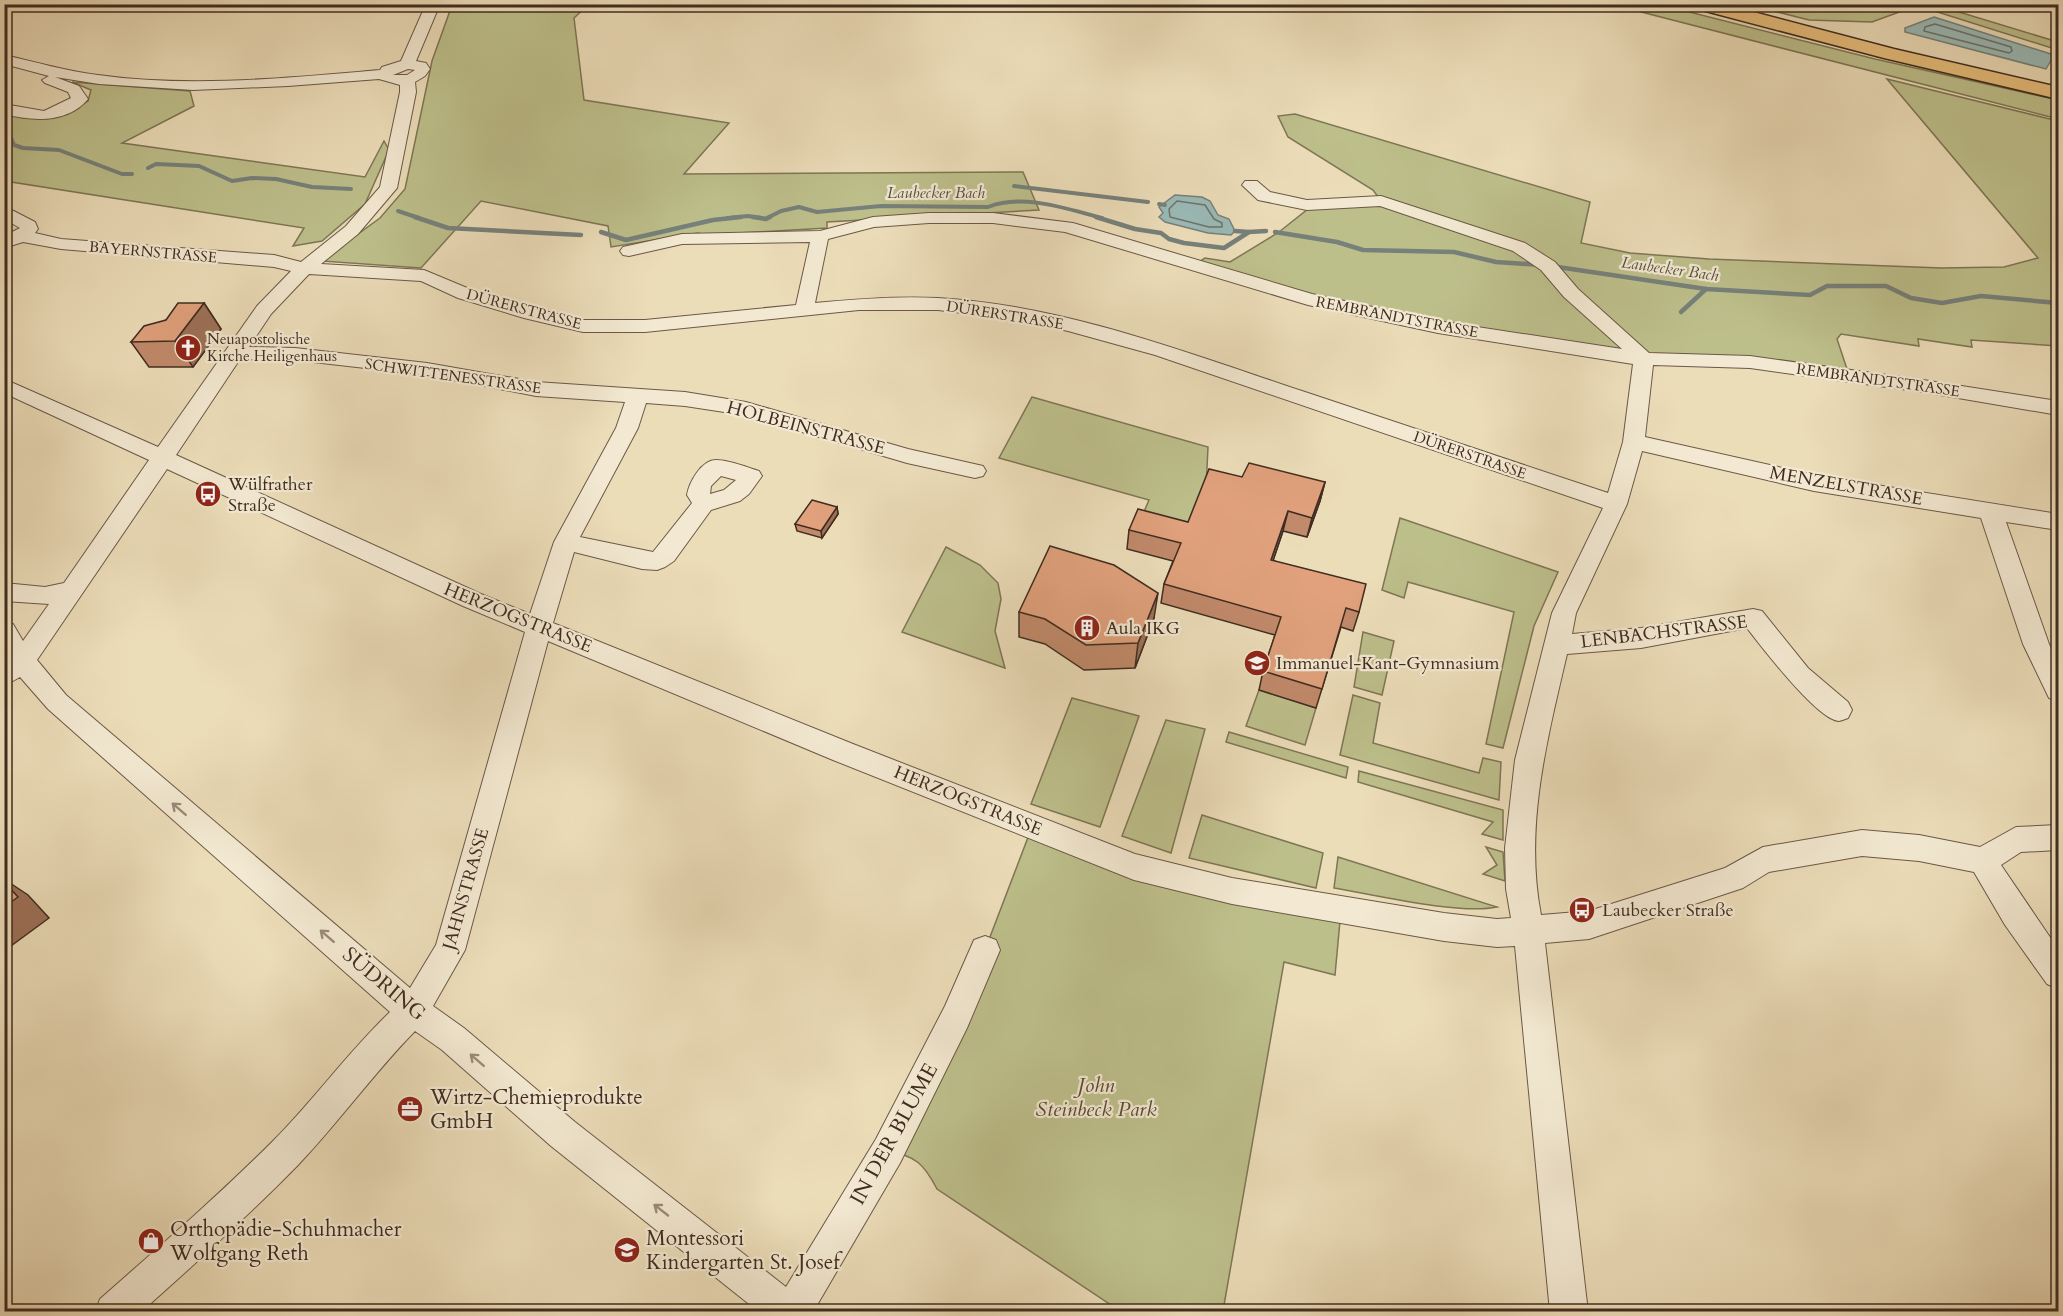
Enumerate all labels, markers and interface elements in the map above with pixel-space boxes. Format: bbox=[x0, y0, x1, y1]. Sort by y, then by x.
water label: Laubecker Bach bbox=[887, 182, 985, 204]
street label: BAYERNSTRASSE bbox=[88, 236, 218, 268]
water label: Laubecker Bach bbox=[1620, 251, 1720, 287]
street label: DÜRERSTRASSE bbox=[464, 284, 584, 334]
street label: REMBRANDTSTRASSE bbox=[1314, 291, 1480, 343]
street label: DÜRERSTRASSE bbox=[945, 296, 1065, 334]
place label: Neuapostolische Kirche Heiligenhaus bbox=[207, 329, 337, 366]
church icon: Neuapostolische Kirche Heiligenhaus bbox=[173, 333, 203, 363]
street label: SCHWITTENESSTRASSE bbox=[364, 354, 542, 398]
street label: REMBRANDTSTRASSE bbox=[1795, 359, 1961, 401]
street label: HOLBEINSTRASSE bbox=[724, 395, 888, 461]
street label: DÜRERSTRASSE bbox=[1411, 426, 1529, 484]
street label: MENZELSTRASSE bbox=[1768, 460, 1924, 512]
place label: Wülfrather Straße bbox=[227, 472, 313, 518]
bus stop icon: Wülfrather Straße bbox=[193, 479, 223, 509]
street label: HERZOGSTRASSE bbox=[440, 577, 596, 659]
street label: LENBACHSTRASSE bbox=[1579, 609, 1749, 655]
building icon: Aula IKG bbox=[1072, 613, 1102, 643]
place label: Aula IKG bbox=[1106, 616, 1180, 641]
school or university icon: Immanuel-Kant-Gymnasium bbox=[1242, 648, 1272, 678]
place label: Immanuel-Kant-Gymnasium bbox=[1276, 651, 1500, 676]
street label: HERZOGSTRASSE bbox=[890, 760, 1046, 842]
one-way arrow bbox=[172, 802, 187, 816]
street label: JAHNSTRASSE bbox=[436, 825, 495, 956]
bus stop icon: Laubecker Straße bbox=[1567, 895, 1597, 925]
place label: Laubecker Straße bbox=[1602, 898, 1734, 923]
one-way arrow bbox=[320, 929, 335, 943]
street label: SÜDRING bbox=[336, 940, 432, 1028]
one-way arrow bbox=[470, 1053, 485, 1067]
street label: IN DER BLUME bbox=[843, 1058, 945, 1210]
park label: John Steinbeck Park bbox=[1035, 1071, 1157, 1124]
place label: Wirtz-Chemieprodukte GmbH bbox=[429, 1083, 643, 1136]
office icon: Wirtz-Chemieprodukte GmbH bbox=[395, 1094, 425, 1124]
one-way arrow bbox=[653, 1204, 669, 1217]
place label: Orthopädie-Schuhmacher Wolfgang Reth bbox=[169, 1215, 402, 1268]
place label: Montessori Kindergarten St. Josef bbox=[646, 1224, 843, 1277]
shop icon: Orthopädie-Schuhmacher Wolfgang Reth bbox=[136, 1226, 166, 1256]
school or university icon: Montessori Kindergarten St. Josef bbox=[612, 1235, 642, 1265]

